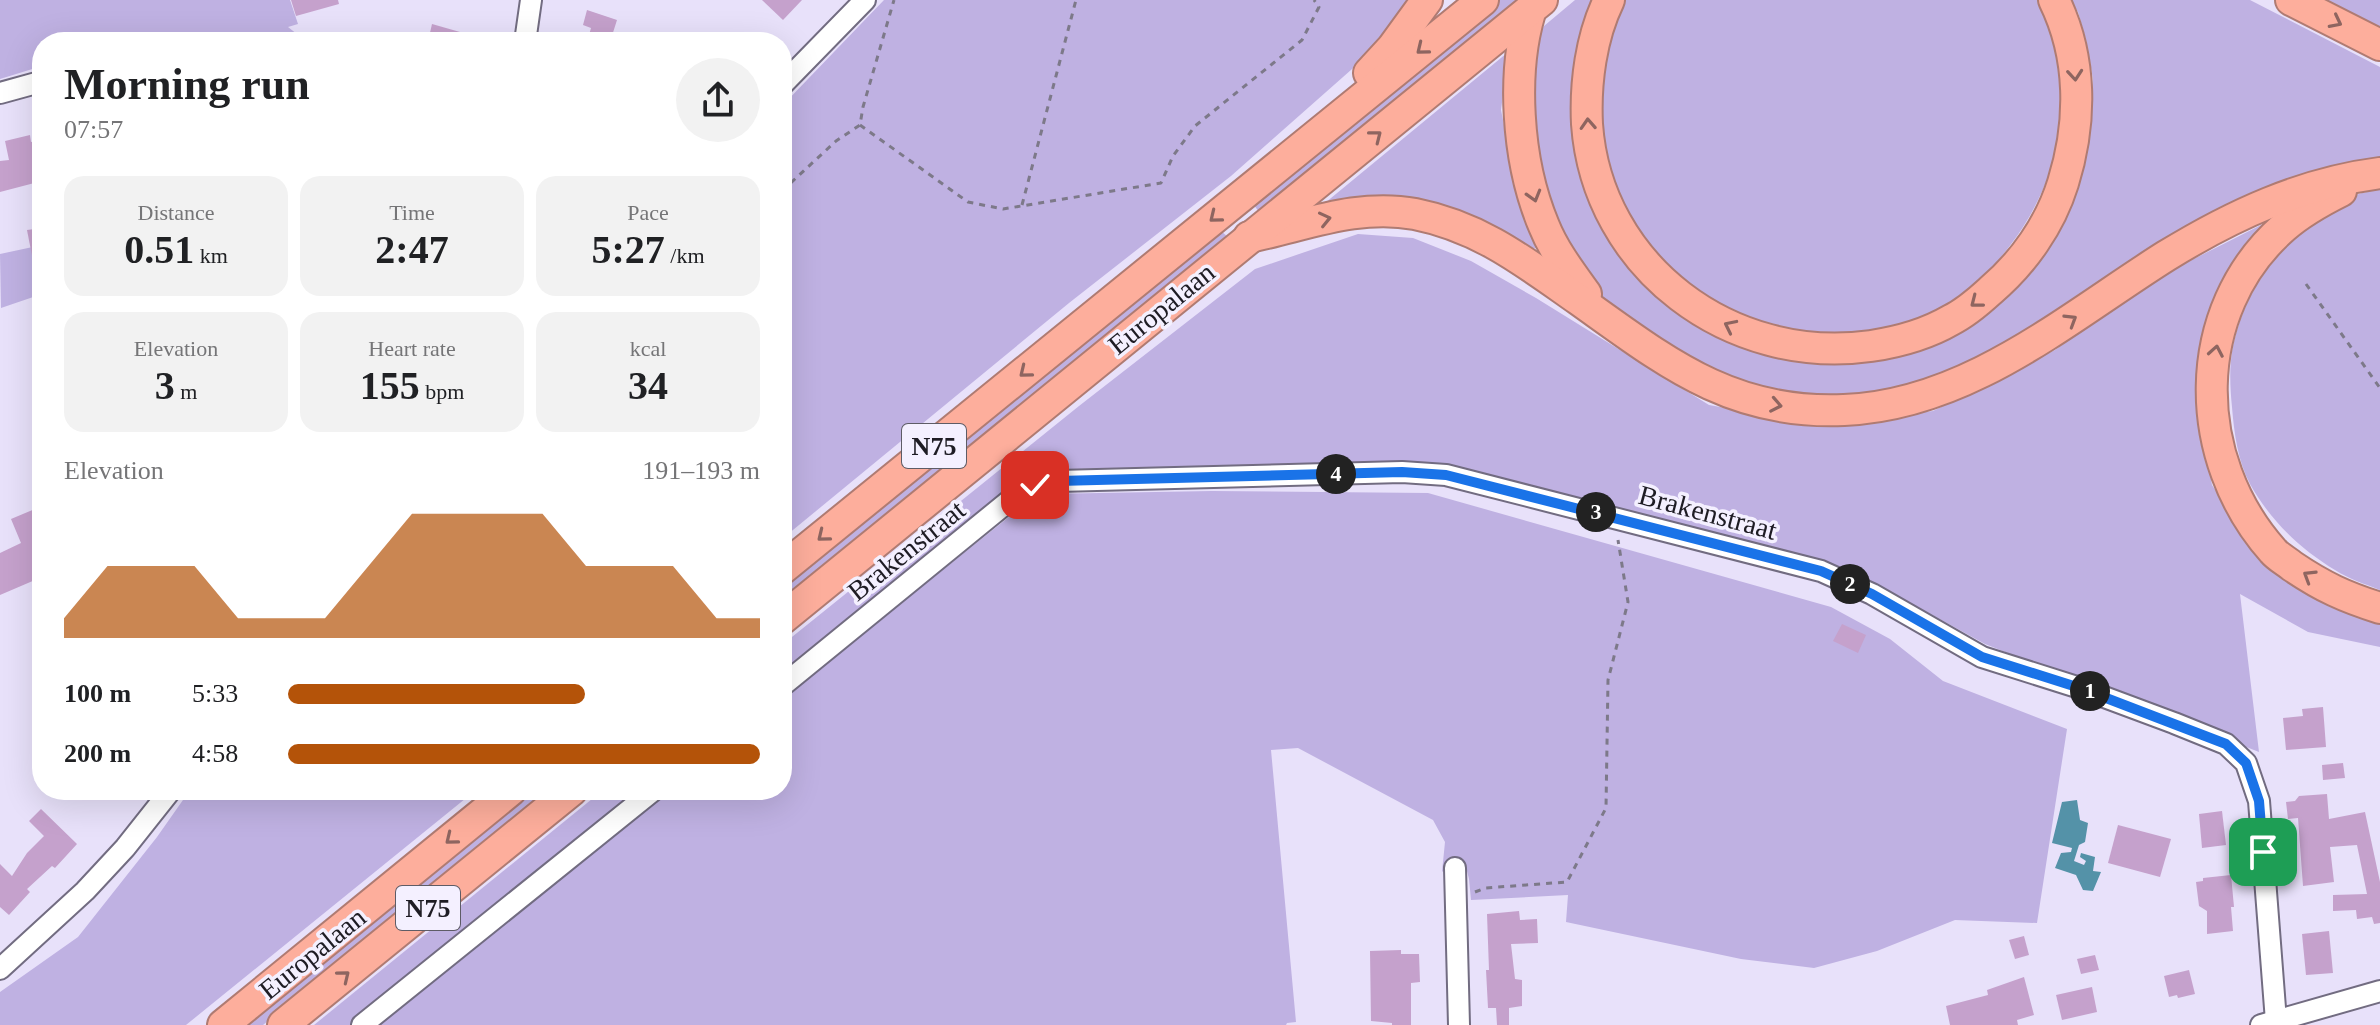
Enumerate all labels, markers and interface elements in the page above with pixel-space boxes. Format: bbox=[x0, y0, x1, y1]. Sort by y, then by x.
one-way arrow bbox=[2327, 13, 2342, 28]
one-way arrow bbox=[1417, 39, 1431, 54]
button: share bbox=[676, 58, 760, 142]
text: Morning run bbox=[64, 60, 310, 109]
one-way arrow bbox=[2066, 68, 2083, 81]
text: 07:57 bbox=[64, 115, 123, 144]
one-way arrow bbox=[1579, 117, 1596, 130]
one-way arrow bbox=[1367, 131, 1381, 146]
one-way arrow bbox=[1525, 189, 1541, 203]
text: Distance bbox=[138, 200, 214, 225]
text: Time bbox=[389, 200, 435, 225]
text: Pace bbox=[627, 200, 669, 225]
one-way arrow bbox=[1210, 207, 1224, 222]
one-way arrow bbox=[1317, 211, 1331, 228]
text: 0.51 bbox=[124, 227, 194, 272]
text: 2:47 bbox=[375, 227, 449, 272]
text: 5:27 bbox=[591, 227, 665, 272]
text: km bbox=[194, 243, 228, 268]
text: /km bbox=[665, 243, 705, 268]
street label: Europalaan bbox=[1102, 256, 1221, 361]
one-way arrow bbox=[1970, 293, 1985, 307]
one-way arrow bbox=[2062, 314, 2077, 329]
one-way arrow bbox=[1723, 320, 1738, 336]
text: Elevation bbox=[134, 336, 218, 361]
text: Heart rate bbox=[368, 336, 456, 361]
text: kcal bbox=[630, 336, 666, 361]
one-way arrow bbox=[2206, 344, 2223, 358]
one-way arrow bbox=[1019, 362, 1034, 377]
text: 3 bbox=[155, 363, 175, 408]
text: 155 bbox=[360, 363, 420, 408]
text: 34 bbox=[628, 363, 668, 408]
text: m bbox=[175, 379, 197, 404]
text: bpm bbox=[420, 379, 464, 404]
one-way arrow bbox=[1768, 396, 1782, 413]
road number: N75 bbox=[902, 424, 966, 468]
pin bbox=[1001, 451, 1069, 519]
pin: 4 bbox=[1316, 454, 1356, 494]
text: Elevation bbox=[64, 456, 164, 485]
text: 191–193 m bbox=[642, 456, 760, 485]
text: 4 bbox=[1331, 461, 1342, 486]
icon: check bbox=[1013, 463, 1057, 507]
street label: Brakenstraat bbox=[1636, 479, 1780, 546]
pin: 3 bbox=[1576, 492, 1616, 532]
street label: Brakenstraat bbox=[842, 494, 971, 607]
text: 3 bbox=[1591, 499, 1602, 524]
one-way arrow bbox=[818, 526, 832, 541]
pin: 2 bbox=[1830, 564, 1870, 604]
text: 2 bbox=[1845, 571, 1856, 596]
one-way arrow bbox=[2303, 571, 2318, 586]
pin: 1 bbox=[2070, 671, 2110, 711]
text: 1 bbox=[2085, 678, 2096, 703]
text: 100 m bbox=[64, 679, 131, 708]
text: 5:33 bbox=[192, 679, 238, 708]
text: 200 m bbox=[64, 739, 131, 768]
text: 4:58 bbox=[192, 739, 238, 768]
pin bbox=[2229, 818, 2297, 886]
one-way arrow bbox=[446, 829, 460, 844]
icon: arrive bbox=[2241, 830, 2285, 874]
road number: N75 bbox=[396, 886, 460, 930]
street label: Europalaan bbox=[253, 901, 372, 1006]
one-way arrow bbox=[334, 971, 349, 986]

